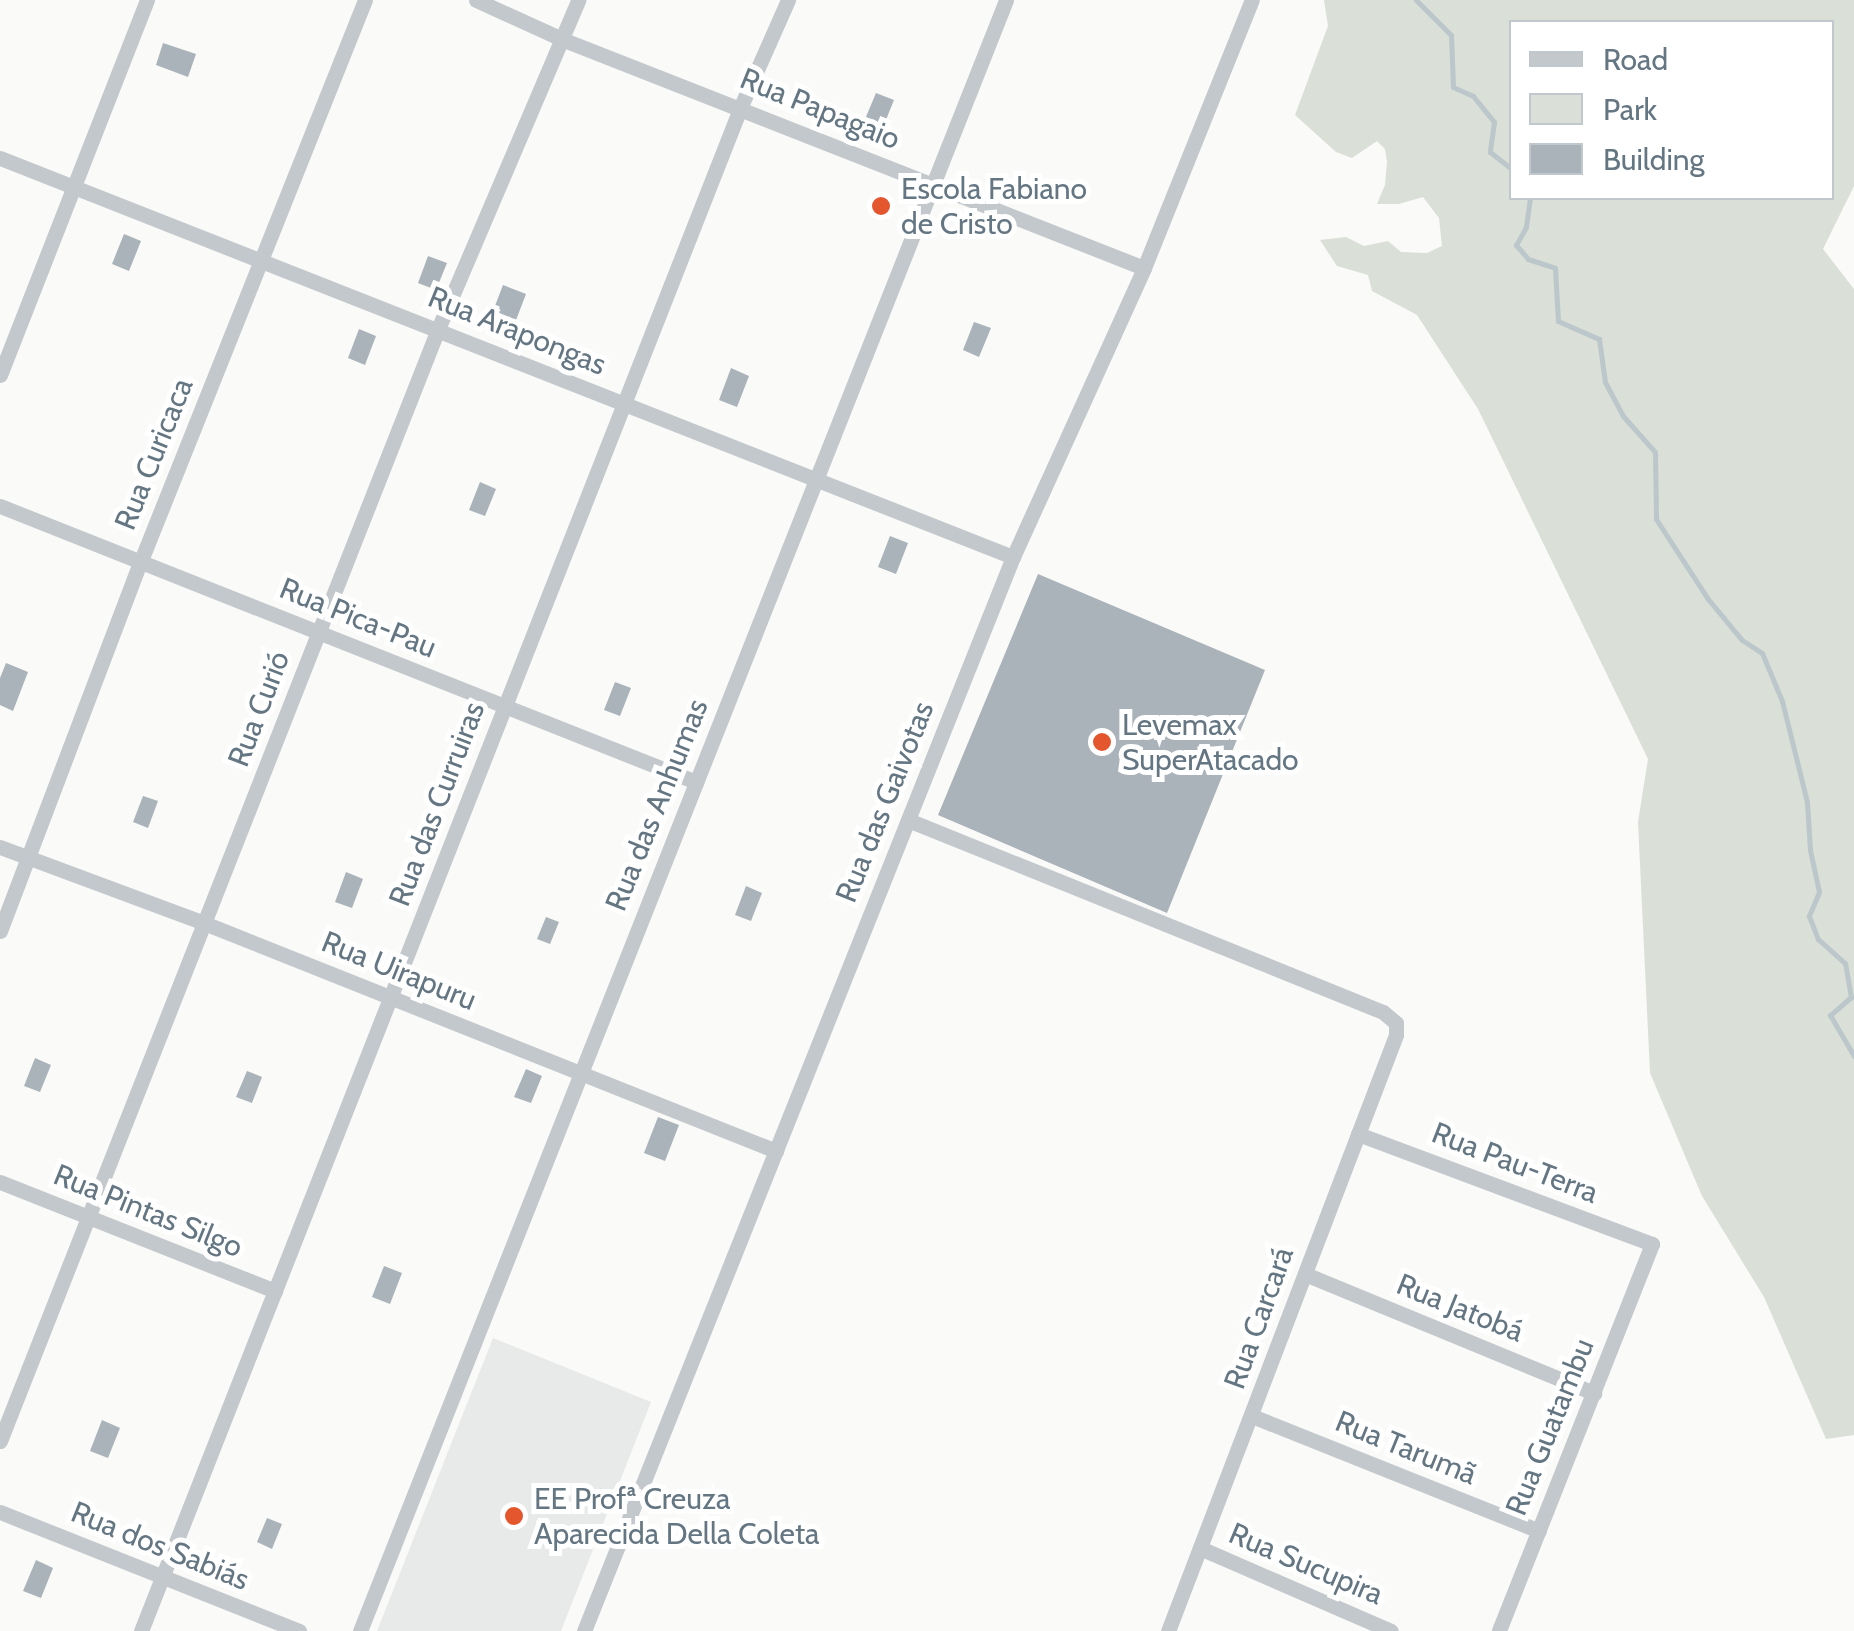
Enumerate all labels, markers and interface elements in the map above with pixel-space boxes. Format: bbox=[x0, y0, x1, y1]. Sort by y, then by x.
legend bbox=[1509, 20, 1834, 200]
text: Road bbox=[1603, 41, 1668, 78]
street label: Rua Papagaio bbox=[735, 61, 905, 157]
text: Park bbox=[1603, 91, 1657, 128]
text: Building bbox=[1603, 141, 1705, 178]
place label: Escola Fabiano de Cristo bbox=[901, 171, 1087, 242]
marker: Escola Fabiano de Cristo bbox=[870, 195, 892, 217]
street label: Rua Arapongas bbox=[423, 279, 611, 383]
street label: Rua Curicaca bbox=[107, 373, 201, 535]
street label: Rua Pica-Pau bbox=[275, 570, 441, 666]
street label: Rua Curió bbox=[221, 646, 297, 772]
street label: Rua das Anhumas bbox=[598, 694, 716, 916]
street label: Rua das Gaivotas bbox=[828, 696, 942, 908]
street label: Rua das Curruiras bbox=[382, 697, 492, 911]
place label: Levemax SuperAtacado bbox=[1122, 707, 1299, 778]
marker: Levemax SuperAtacado bbox=[1091, 731, 1113, 753]
street label: Rua Uirapuru bbox=[316, 924, 482, 1018]
street label: Rua Pau-Terra bbox=[1427, 1115, 1603, 1211]
street label: Rua Pintas Silgo bbox=[48, 1157, 248, 1265]
street label: Rua Carcará bbox=[1217, 1242, 1301, 1394]
street label: Rua Jatobá bbox=[1391, 1266, 1529, 1350]
street label: Rua Guatambu bbox=[1498, 1333, 1602, 1521]
street label: Rua Tarumã bbox=[1330, 1403, 1482, 1493]
place label: EE Profª Creuza Aparecida Della Coleta bbox=[534, 1481, 819, 1552]
street label: Rua dos Sabiás bbox=[66, 1494, 254, 1598]
marker: EE Profª Creuza Aparecida Della Coleta bbox=[503, 1505, 525, 1527]
street label: Rua Sucupira bbox=[1224, 1515, 1388, 1613]

